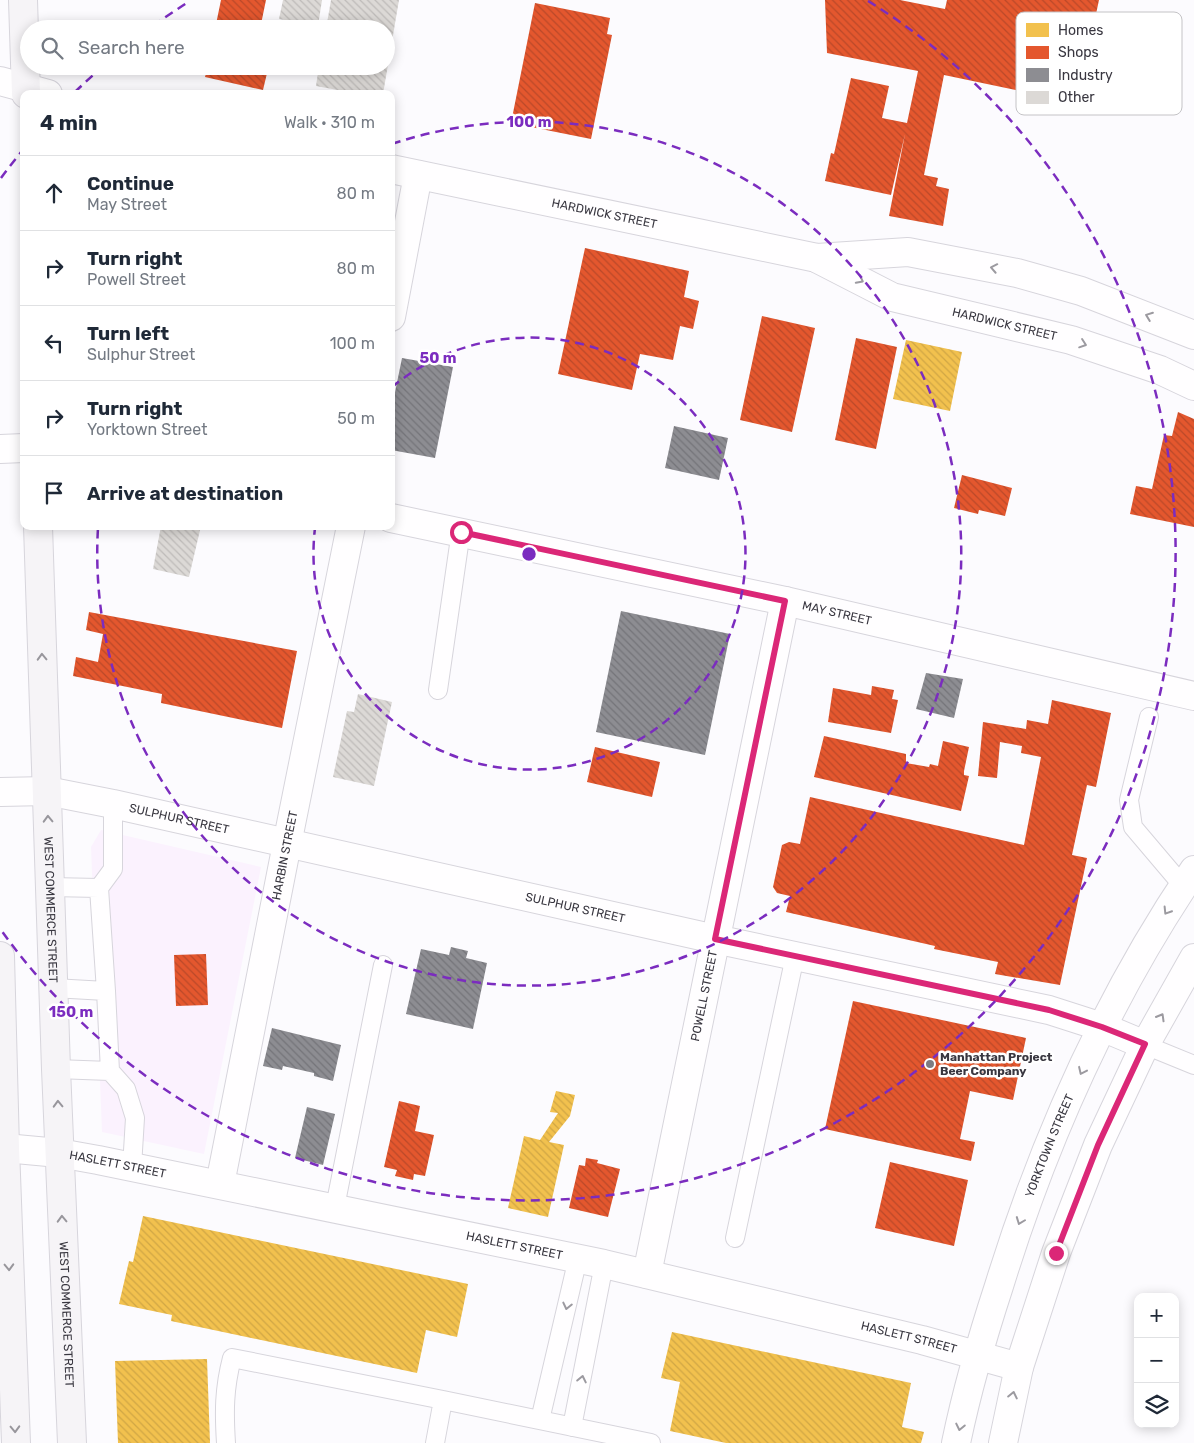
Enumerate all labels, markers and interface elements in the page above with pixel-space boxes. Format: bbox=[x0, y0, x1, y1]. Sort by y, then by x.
legend bbox=[1016, 12, 1182, 115]
search box bbox=[20, 20, 395, 75]
text: Homes bbox=[1058, 22, 1103, 39]
icon: search bbox=[38, 34, 66, 62]
text: Search here bbox=[78, 36, 185, 59]
text: Shops bbox=[1058, 44, 1099, 61]
text: Industry bbox=[1058, 67, 1113, 84]
text: Other bbox=[1058, 89, 1095, 106]
text: 4 min bbox=[40, 110, 98, 135]
text: Walk · 310 m bbox=[284, 113, 375, 132]
text: 100 m bbox=[507, 113, 551, 131]
text: Continue bbox=[87, 172, 174, 195]
icon: ahead bbox=[40, 179, 68, 207]
text: 80 m bbox=[337, 184, 375, 203]
text: May Street bbox=[87, 195, 167, 214]
street label: HARDWICK STREET bbox=[550, 196, 658, 231]
text: Turn right bbox=[87, 247, 182, 270]
icon: right bbox=[40, 254, 68, 282]
text: 80 m bbox=[337, 259, 375, 278]
one-way arrow bbox=[990, 264, 998, 274]
text: Powell Street bbox=[87, 270, 186, 289]
one-way arrow bbox=[855, 274, 864, 284]
street label: HARDWICK STREET bbox=[951, 305, 1058, 343]
one-way arrow bbox=[1145, 312, 1154, 322]
text: Turn left bbox=[87, 322, 169, 345]
icon: left bbox=[40, 329, 68, 357]
text: 100 m bbox=[330, 334, 375, 353]
one-way arrow bbox=[1078, 339, 1086, 349]
text: Sulphur Street bbox=[87, 345, 195, 364]
text: 50 m bbox=[420, 349, 456, 367]
text: Turn right bbox=[87, 397, 182, 420]
icon: right bbox=[40, 404, 68, 432]
text: 50 m bbox=[337, 409, 375, 428]
text: Yorktown Street bbox=[87, 420, 207, 439]
icon: arrive bbox=[40, 479, 68, 507]
text: Arrive at destination bbox=[87, 482, 283, 505]
route start bbox=[450, 521, 473, 544]
centre of rings bbox=[520, 545, 538, 563]
street label: MAY STREET bbox=[801, 598, 873, 628]
one-way arrow bbox=[37, 652, 47, 660]
street label: SULPHUR STREET bbox=[128, 801, 230, 837]
street label: HARBIN STREET bbox=[269, 809, 301, 901]
one-way arrow bbox=[42, 815, 53, 823]
street label: WEST COMMERCE STREET bbox=[41, 837, 60, 983]
street label: SULPHUR STREET bbox=[524, 890, 627, 926]
one-way arrow bbox=[1164, 906, 1174, 915]
street label: POWELL STREET bbox=[688, 949, 720, 1043]
text: 150 m bbox=[49, 1003, 93, 1021]
one-way arrow bbox=[1154, 1013, 1164, 1022]
place label: Manhattan Project Beer Company bbox=[940, 1050, 1053, 1078]
marker: Manhattan Project Beer Company bbox=[924, 1058, 936, 1070]
one-way arrow bbox=[1077, 1066, 1088, 1075]
street label: YORKTOWN STREET bbox=[1022, 1092, 1077, 1199]
one-way arrow bbox=[52, 1100, 63, 1108]
street label: HASLETT STREET bbox=[68, 1148, 167, 1181]
one-way arrow bbox=[57, 1215, 68, 1223]
one-way arrow bbox=[1016, 1216, 1026, 1225]
street label: HASLETT STREET bbox=[465, 1229, 564, 1262]
street label: WEST COMMERCE STREET bbox=[56, 1241, 77, 1388]
route end bbox=[1045, 1242, 1068, 1265]
one-way arrow bbox=[4, 1263, 15, 1271]
map controls bbox=[1134, 1293, 1179, 1428]
button: + bbox=[1134, 1293, 1179, 1338]
one-way arrow bbox=[562, 1301, 573, 1310]
street label: HASLETT STREET bbox=[860, 1319, 958, 1356]
button: − bbox=[1134, 1338, 1179, 1383]
one-way arrow bbox=[576, 1375, 587, 1383]
button: layers bbox=[1134, 1383, 1179, 1428]
one-way arrow bbox=[1008, 1391, 1018, 1400]
one-way arrow bbox=[955, 1423, 965, 1432]
one-way arrow bbox=[10, 1426, 21, 1434]

